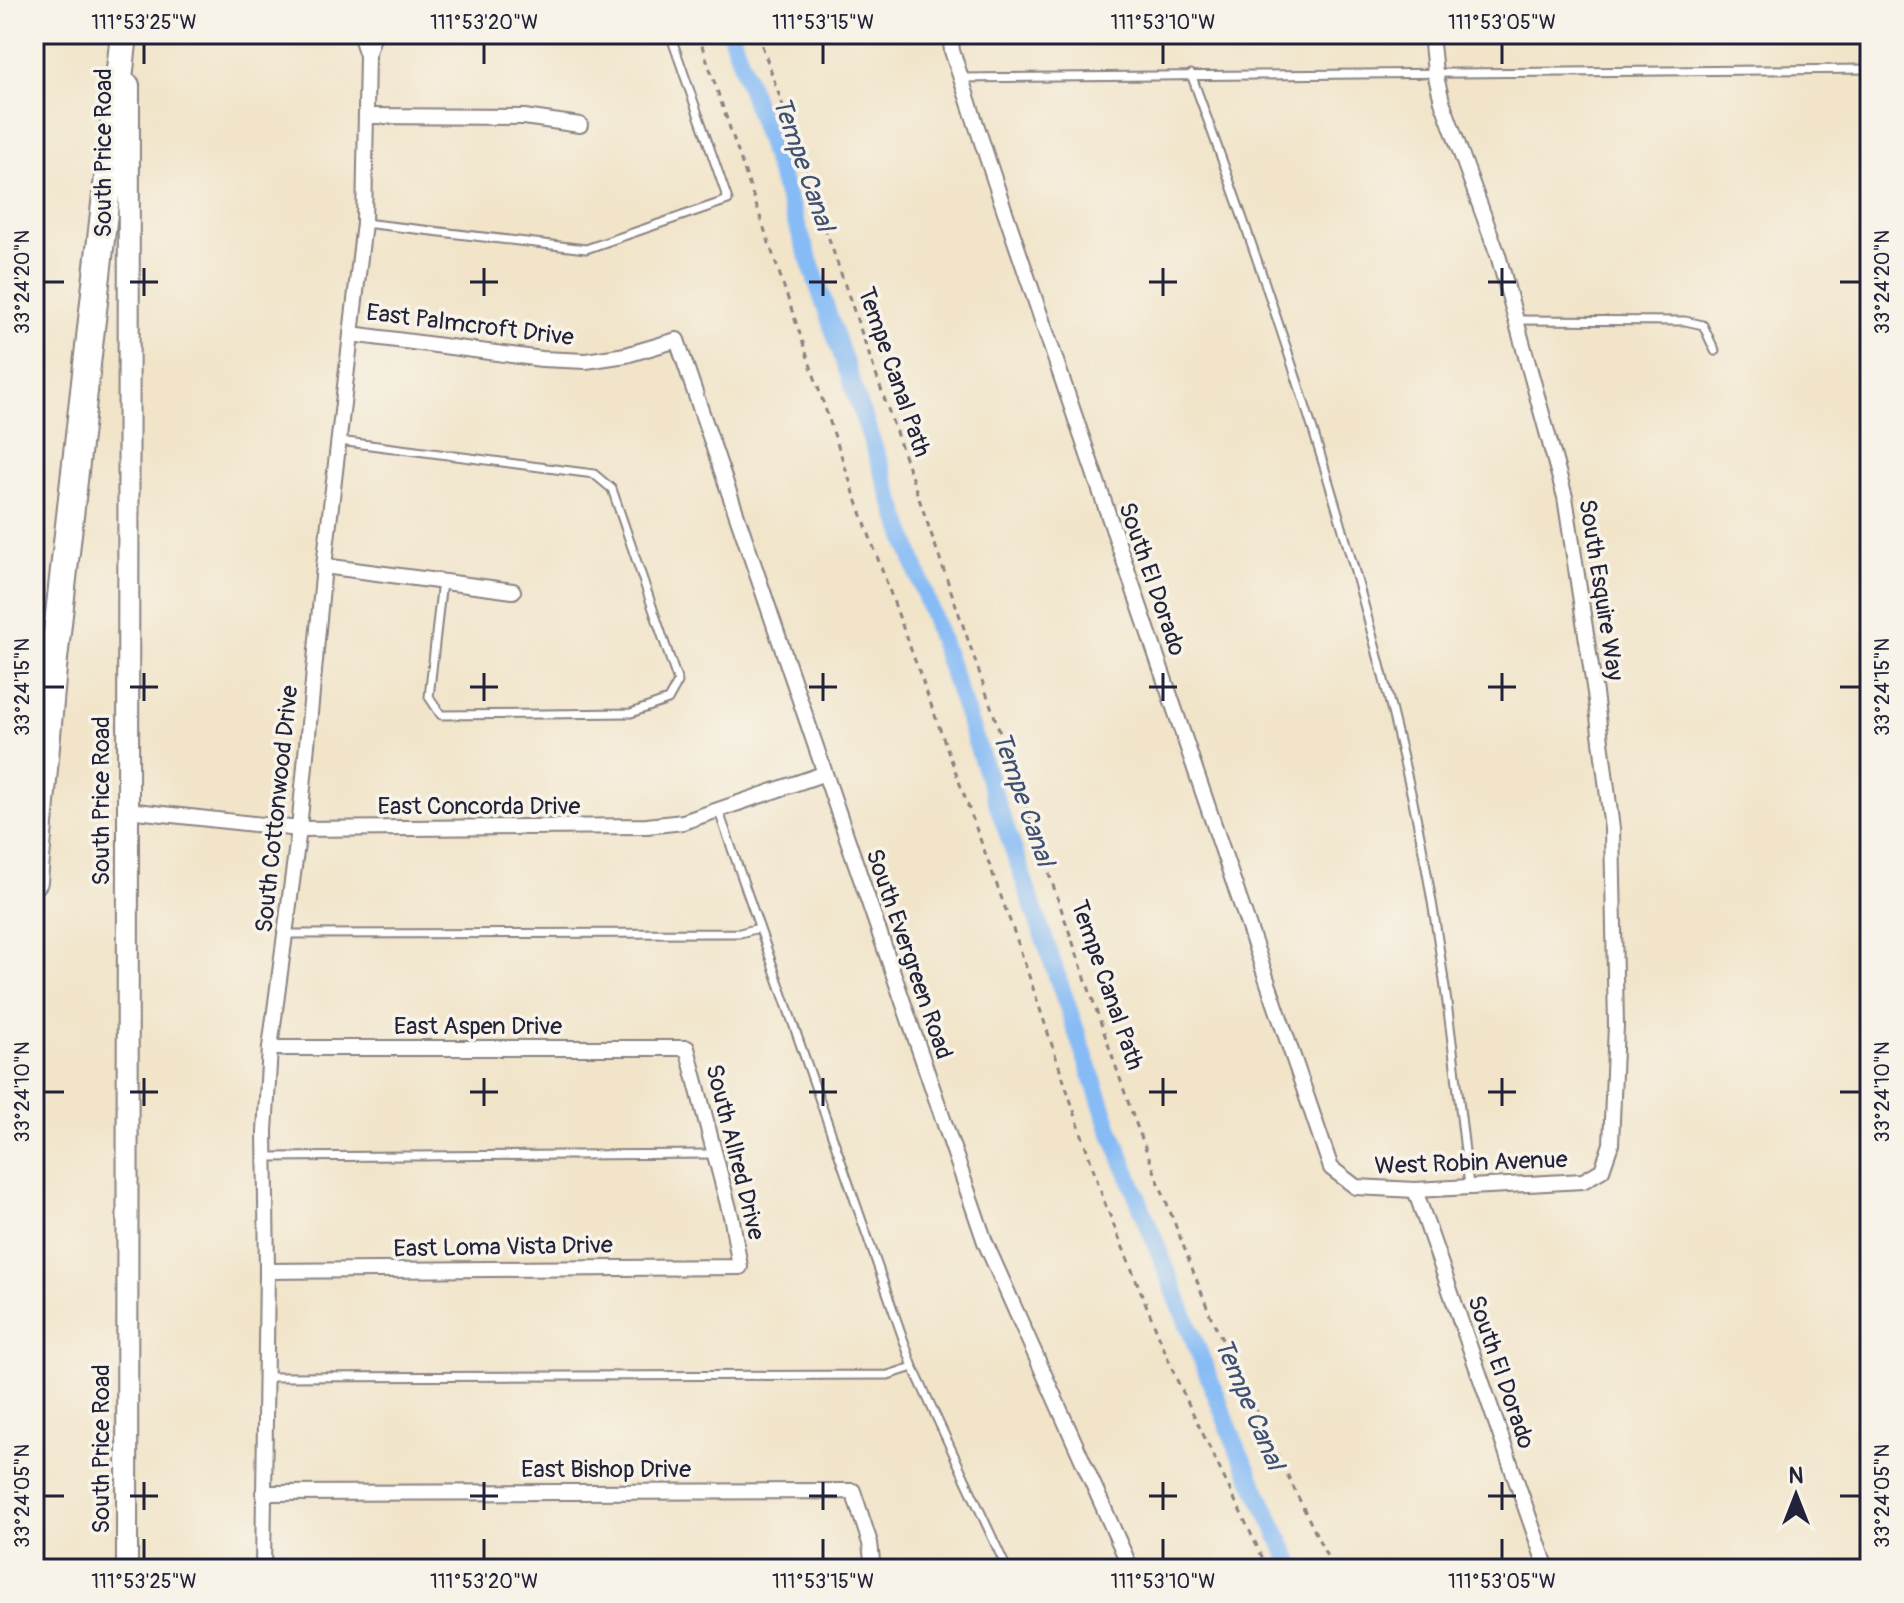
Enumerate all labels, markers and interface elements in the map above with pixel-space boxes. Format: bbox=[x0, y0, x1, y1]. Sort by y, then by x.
text: 111°53'25"W bbox=[91, 10, 197, 35]
text: 111°53'20"W bbox=[430, 10, 538, 35]
text: 111°53'15"W bbox=[772, 10, 874, 35]
text: 111°53'10"W bbox=[1111, 10, 1215, 35]
text: 111°53'05"W bbox=[1448, 10, 1556, 35]
street label: South Price Road bbox=[89, 68, 118, 238]
water label: Tempe Canal bbox=[765, 93, 842, 238]
text: 33°24'20"N bbox=[10, 230, 35, 334]
text: 33°24'20"N bbox=[1870, 230, 1895, 334]
street label: Tempe Canal Path bbox=[851, 283, 937, 461]
street label: East Palmcroft Drive bbox=[365, 298, 576, 352]
street label: South Esquire Way bbox=[1572, 497, 1630, 683]
street label: South El Dorado bbox=[1112, 498, 1192, 660]
text: 33°24'15"N bbox=[10, 638, 35, 736]
text: 33°24'15"N bbox=[1870, 638, 1895, 736]
street label: South Cottonwood Drive bbox=[250, 684, 304, 934]
street label: South Price Road bbox=[87, 716, 116, 886]
water label: Tempe Canal bbox=[985, 728, 1062, 873]
street label: East Concorda Drive bbox=[378, 792, 581, 821]
street label: South Evergreen Road bbox=[859, 845, 959, 1063]
street label: Tempe Canal Path bbox=[1064, 896, 1150, 1074]
street label: East Aspen Drive bbox=[394, 1012, 562, 1041]
text: 33°24'10"N bbox=[10, 1042, 35, 1142]
text: 33°24'10"N bbox=[1870, 1042, 1895, 1142]
street label: South Allred Drive bbox=[699, 1061, 771, 1243]
street label: West Robin Avenue bbox=[1374, 1145, 1568, 1181]
street label: East Loma Vista Drive bbox=[393, 1231, 613, 1263]
street label: South El Dorado bbox=[1461, 1291, 1541, 1453]
water label: Tempe Canal bbox=[1207, 1333, 1292, 1477]
street label: South Price Road bbox=[87, 1364, 116, 1534]
text: 33°24'05"N bbox=[10, 1444, 35, 1548]
text: 33°24'05"N bbox=[1870, 1444, 1895, 1548]
street label: East Bishop Drive bbox=[521, 1455, 691, 1484]
north arrow bbox=[1756, 1455, 1836, 1535]
text: N bbox=[1789, 1462, 1804, 1490]
text: 111°53'25"W bbox=[91, 1569, 197, 1594]
text: 111°53'20"W bbox=[430, 1569, 538, 1594]
text: 111°53'15"W bbox=[772, 1569, 874, 1594]
text: 111°53'10"W bbox=[1111, 1569, 1215, 1594]
text: 111°53'05"W bbox=[1448, 1569, 1556, 1594]

